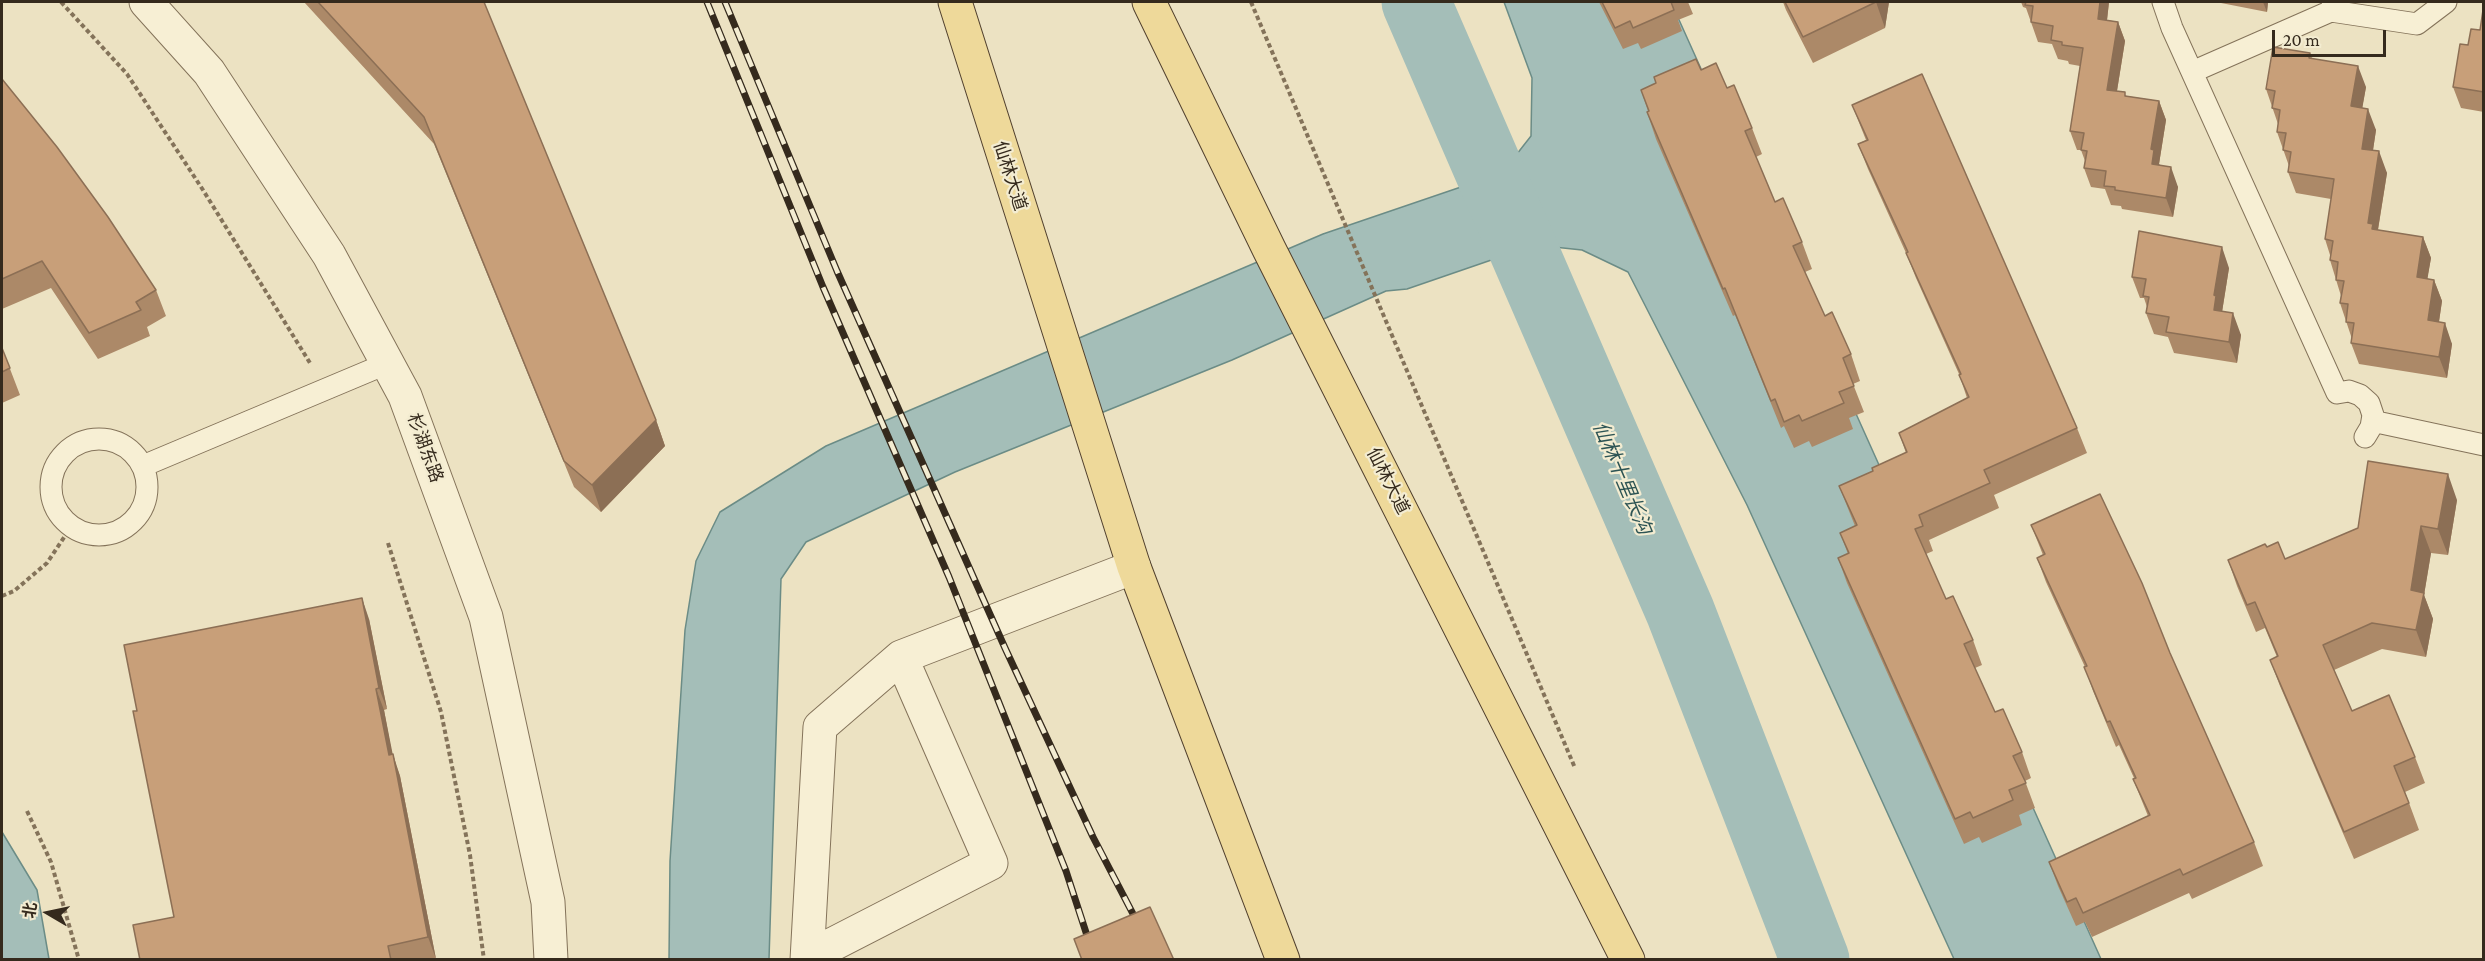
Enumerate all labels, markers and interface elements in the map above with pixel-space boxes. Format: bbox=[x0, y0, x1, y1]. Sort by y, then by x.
scale bar bbox=[2275, 18, 2389, 56]
text: 20 m bbox=[2283, 30, 2320, 50]
street label: 仙林大道 bbox=[989, 138, 1031, 214]
street label: 杉湖东路 bbox=[403, 410, 447, 486]
water label: 仙林十里长沟 bbox=[1588, 418, 1656, 538]
street label: 仙林大道 bbox=[1362, 444, 1414, 518]
north arrow bbox=[18, 883, 78, 943]
text: 北 bbox=[20, 901, 39, 919]

